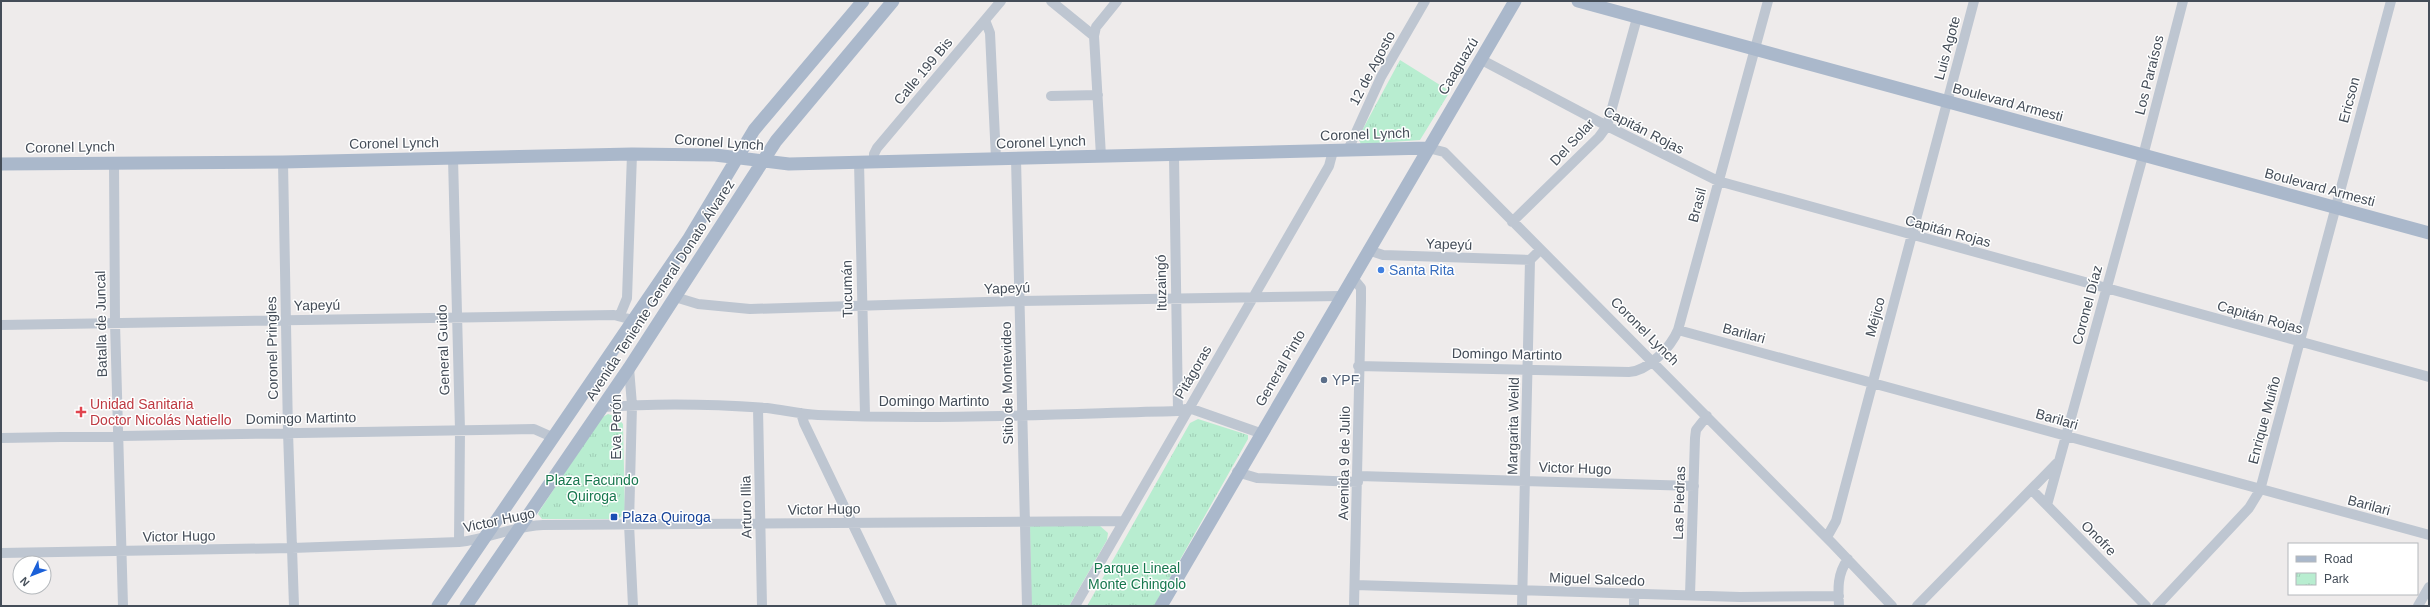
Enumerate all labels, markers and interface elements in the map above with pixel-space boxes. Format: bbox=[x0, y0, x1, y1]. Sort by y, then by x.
street label: Luis Agote bbox=[1931, 14, 1963, 82]
street label: 12 de Agosto bbox=[1346, 28, 1398, 108]
street label: Los Paraísos bbox=[2131, 33, 2167, 117]
street label: Calle 199 Bis bbox=[890, 34, 956, 108]
street label: Caaguazú bbox=[1435, 35, 1481, 97]
street label: Ericson bbox=[2335, 75, 2363, 125]
street label: Boulevard Armesti bbox=[1951, 80, 2065, 124]
street label: Capitán Rojas bbox=[1601, 103, 1687, 157]
street label: Del Solar bbox=[1547, 115, 1598, 169]
street label: Coronel Lynch bbox=[1320, 124, 1410, 144]
street label: Coronel Lynch bbox=[674, 131, 764, 153]
street label: Coronel Lynch bbox=[996, 132, 1086, 152]
street label: Coronel Lynch bbox=[349, 134, 439, 152]
street label: Coronel Lynch bbox=[25, 138, 115, 156]
street label: Boulevard Armesti bbox=[2263, 165, 2377, 209]
street label: Avenida Teniente General Donato Álvarez bbox=[582, 177, 738, 403]
street label: Brasil bbox=[1685, 186, 1709, 224]
street label: Capitán Rojas bbox=[1903, 212, 1993, 250]
street label: Yapeyú bbox=[1426, 235, 1472, 253]
street label: Ituzaingó bbox=[1153, 254, 1169, 312]
street label: Tucumán bbox=[838, 260, 856, 318]
place label: Santa Rita bbox=[1389, 262, 1455, 278]
street label: Coronel Díaz bbox=[2069, 263, 2105, 347]
marker: Santa Rita bbox=[1376, 265, 1386, 275]
street label: Batalla de Juncal bbox=[92, 271, 110, 377]
street label: Yapeyú bbox=[984, 279, 1030, 297]
street label: Coronel Lynch bbox=[1608, 294, 1682, 368]
street label: Méjico bbox=[1862, 295, 1888, 339]
street label: Coronel Pringles bbox=[263, 296, 281, 400]
street label: Yapeyú bbox=[294, 297, 340, 313]
street label: Capitán Rojas bbox=[2216, 297, 2304, 337]
street label: General Guido bbox=[433, 304, 453, 396]
street label: Barilari bbox=[1721, 320, 1767, 346]
street label: Sitio de Montevideo bbox=[998, 321, 1016, 445]
street label: General Pinto bbox=[1252, 327, 1308, 409]
street label: Pitágoras bbox=[1171, 342, 1215, 402]
street label: Domingo Martinto bbox=[1452, 345, 1563, 363]
place label: YPF bbox=[1332, 372, 1359, 388]
street label: Enrique Muiño bbox=[2245, 374, 2283, 466]
marker: YPF bbox=[1319, 375, 1329, 385]
street label: Margarita Weild bbox=[1504, 377, 1522, 475]
street label: Domingo Martinto bbox=[879, 393, 989, 409]
street label: Eva Perón bbox=[608, 394, 624, 460]
place label: Unidad Sanitaria Doctor Nicolás Natiello bbox=[90, 396, 232, 428]
street label: Barilari bbox=[2034, 405, 2080, 433]
marker: Unidad Sanitaria Doctor Nicolás Natiello bbox=[75, 406, 87, 418]
street label: Avenida 9 de Julio bbox=[1335, 406, 1353, 520]
street label: Domingo Martinto bbox=[246, 409, 357, 427]
street label: Victor Hugo bbox=[1538, 459, 1612, 477]
street label: Las Piedras bbox=[1670, 466, 1688, 540]
park label: Plaza Facundo Quiroga bbox=[545, 472, 639, 504]
street label: Arturo Illia bbox=[737, 475, 755, 539]
street label: Barilari bbox=[2346, 492, 2392, 518]
street label: Victor Hugo bbox=[787, 500, 861, 518]
street label: Victor Hugo bbox=[462, 505, 537, 535]
place label: Plaza Quiroga bbox=[622, 509, 711, 525]
marker: Plaza Quiroga bbox=[609, 512, 619, 522]
street label: Onofre bbox=[2078, 517, 2120, 559]
street label: Victor Hugo bbox=[142, 527, 216, 545]
legend bbox=[2288, 543, 2418, 595]
text: Road bbox=[2324, 552, 2353, 566]
north arrow bbox=[12, 555, 52, 595]
park label: Parque Lineal Monte Chingolo bbox=[1088, 560, 1186, 592]
street label: Miguel Salcedo bbox=[1549, 569, 1645, 589]
text: Park bbox=[2324, 572, 2350, 586]
text: N bbox=[18, 575, 32, 589]

